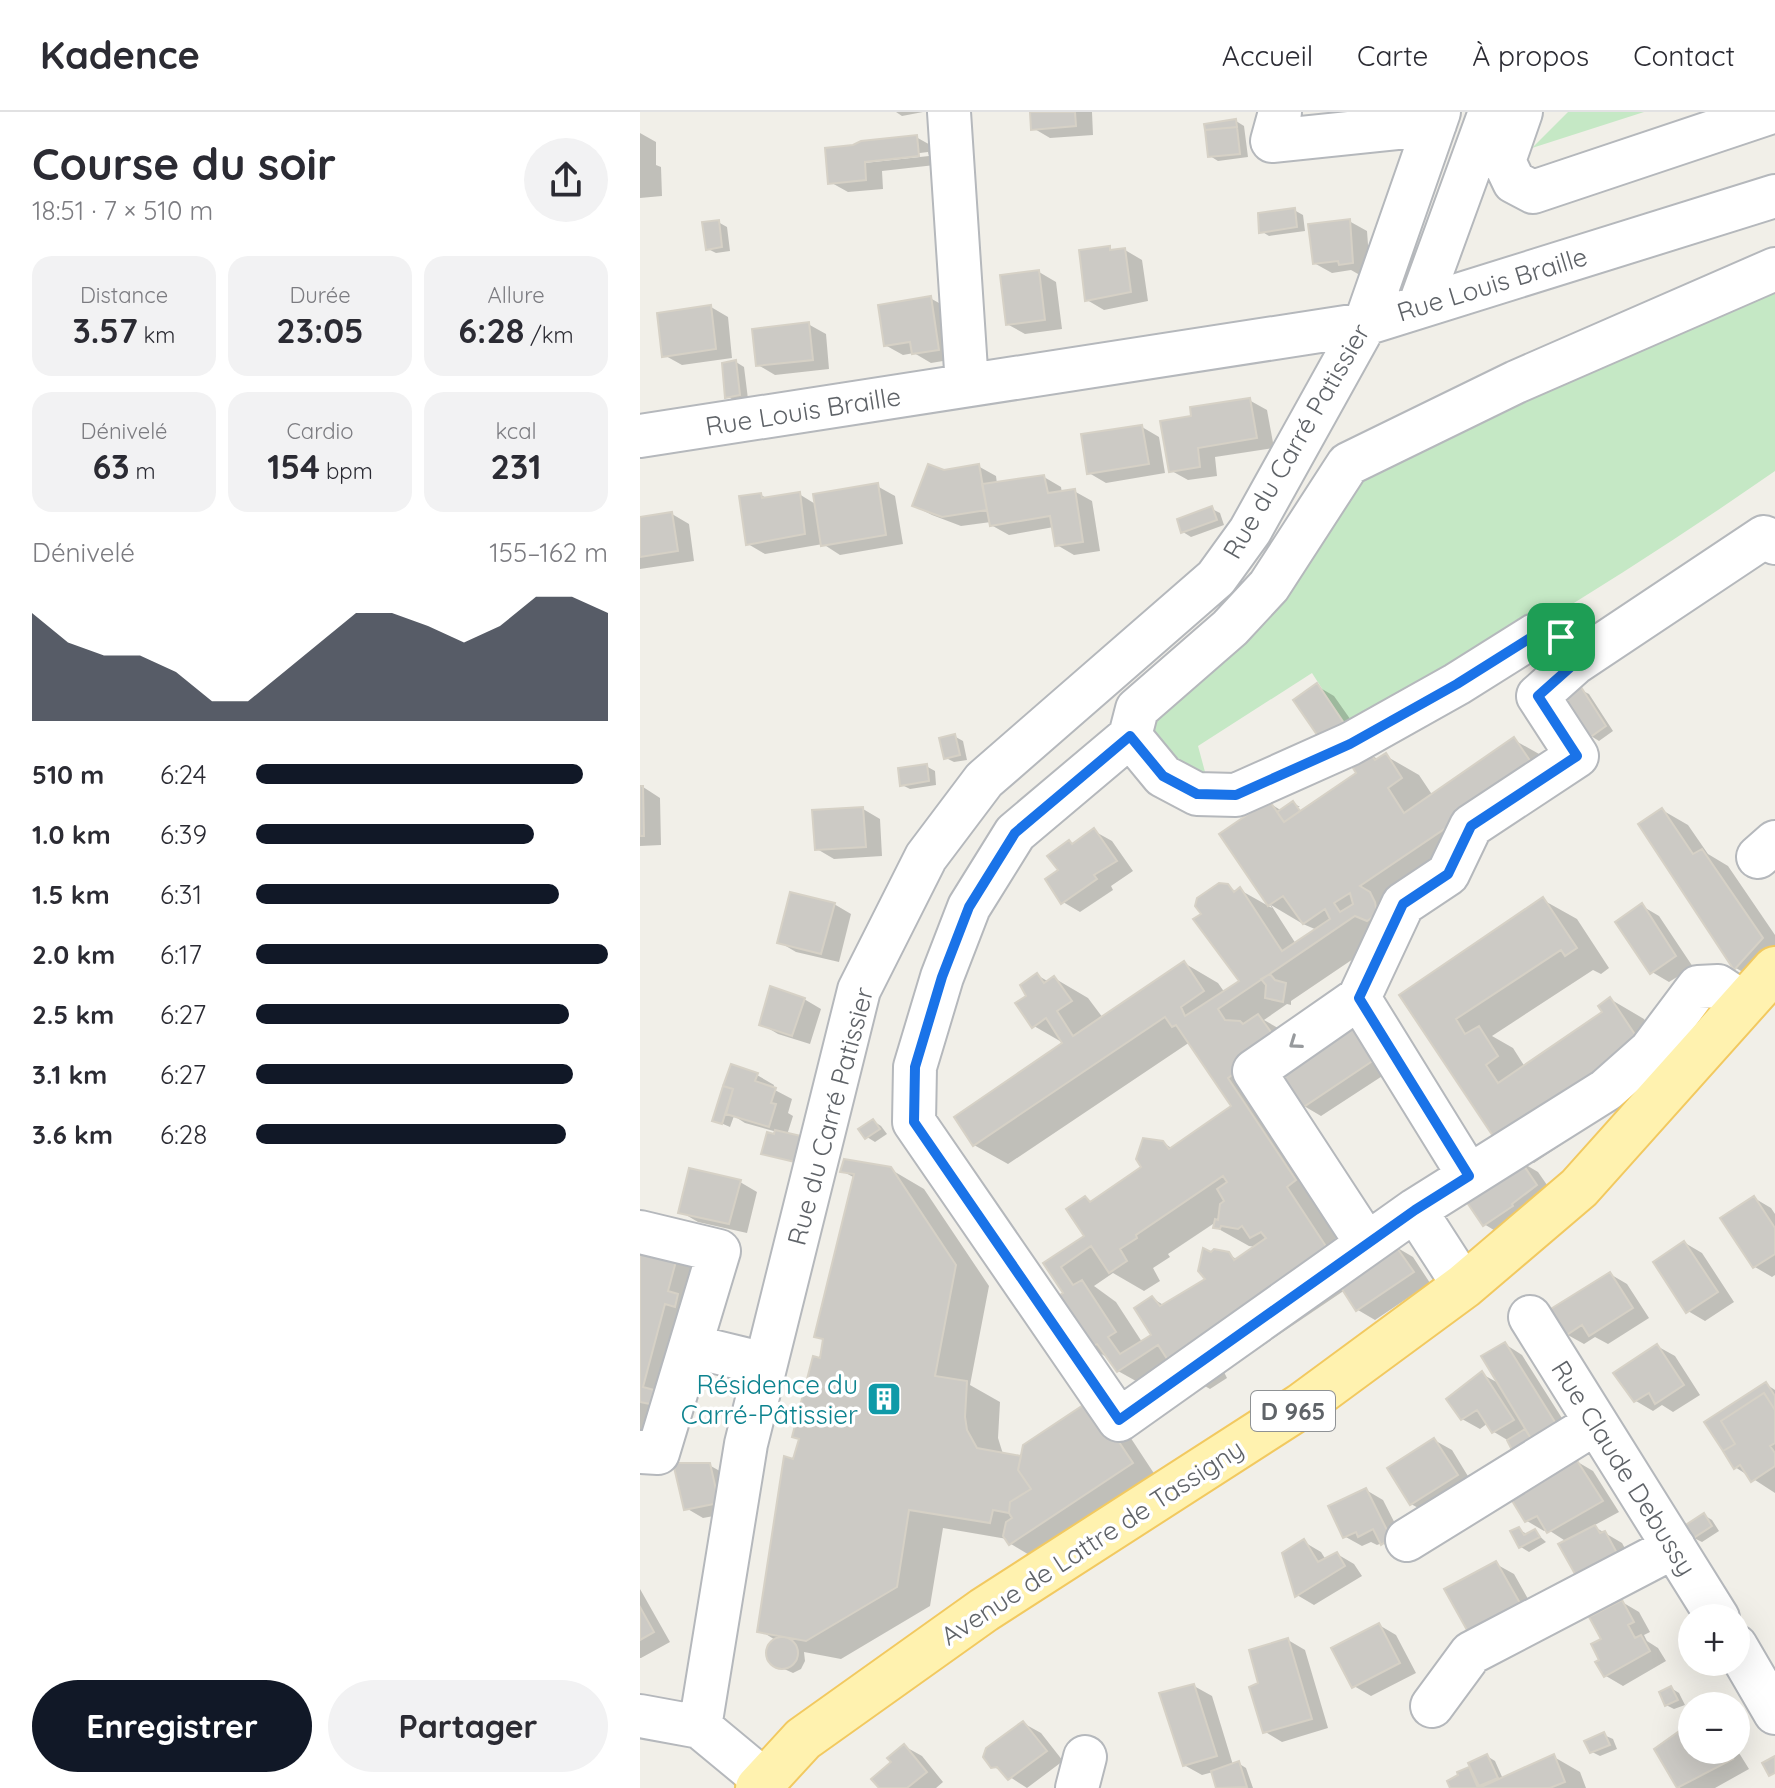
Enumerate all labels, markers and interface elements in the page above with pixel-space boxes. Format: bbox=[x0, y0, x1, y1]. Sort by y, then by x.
text: Kadence bbox=[40, 31, 200, 79]
text: Accueil bbox=[1222, 38, 1313, 73]
text: Carte bbox=[1357, 38, 1428, 73]
text: À propos bbox=[1472, 38, 1589, 73]
text: Contact bbox=[1633, 38, 1735, 73]
text: Course du soir bbox=[32, 136, 336, 191]
button: share bbox=[524, 138, 608, 222]
text: 18:51 · 7 × 510 m bbox=[32, 194, 213, 227]
street label: Rue Louis Braille bbox=[1393, 239, 1591, 329]
text: Distance bbox=[80, 281, 168, 309]
text: Durée bbox=[289, 281, 351, 309]
text: Allure bbox=[487, 281, 545, 309]
text: 3.57 bbox=[73, 309, 138, 352]
text: 23:05 bbox=[276, 309, 364, 352]
text: 6:28 bbox=[458, 309, 524, 352]
street label: Rue du Carré Patissier bbox=[1215, 318, 1377, 564]
text: km bbox=[138, 321, 175, 349]
text: /km bbox=[524, 321, 574, 349]
street label: Rue Louis Braille bbox=[703, 379, 903, 443]
text: Dénivelé bbox=[80, 417, 168, 445]
text: Cardio bbox=[286, 417, 354, 445]
text: kcal bbox=[495, 417, 537, 445]
text: 63 bbox=[92, 445, 129, 488]
text: 154 bbox=[267, 445, 320, 488]
text: 231 bbox=[491, 445, 541, 488]
text: m bbox=[129, 457, 156, 485]
text: bpm bbox=[320, 457, 373, 485]
text: Dénivelé bbox=[32, 536, 135, 569]
text: 155–162 m bbox=[489, 536, 608, 569]
pin bbox=[1527, 603, 1595, 671]
icon: arrive bbox=[1539, 615, 1583, 659]
text: 510 m bbox=[32, 758, 104, 791]
text: 6:24 bbox=[160, 758, 207, 791]
text: 1.0 km bbox=[32, 818, 111, 851]
text: 6:39 bbox=[160, 818, 207, 851]
text: 1.5 km bbox=[32, 878, 110, 911]
text: 6:31 bbox=[160, 878, 202, 911]
text: 2.0 km bbox=[32, 938, 115, 971]
text: 6:17 bbox=[160, 938, 202, 971]
street label: Rue du Carré Patissier bbox=[780, 983, 880, 1249]
text: 2.5 km bbox=[32, 998, 114, 1031]
text: 6:27 bbox=[160, 998, 206, 1031]
one-way arrow bbox=[1290, 1033, 1304, 1048]
text: 3.1 km bbox=[32, 1058, 107, 1091]
text: 6:27 bbox=[160, 1058, 206, 1091]
text: 3.6 km bbox=[32, 1118, 113, 1151]
text: 6:28 bbox=[160, 1118, 207, 1151]
street label: Rue Claude Debussy bbox=[1544, 1354, 1704, 1582]
place label: Résidence du Carré-Pâtissier bbox=[681, 1368, 858, 1431]
building icon: Résidence du Carré-Pâtissier bbox=[865, 1380, 903, 1418]
road number: D 965 bbox=[1251, 1391, 1335, 1431]
street label: Avenue de Lattre de Tassigny bbox=[934, 1432, 1250, 1652]
map controls bbox=[1678, 1604, 1750, 1764]
button: + bbox=[1678, 1604, 1750, 1676]
button: Enregistrer bbox=[32, 1680, 312, 1772]
button: Partager bbox=[328, 1680, 608, 1772]
button: − bbox=[1678, 1692, 1750, 1764]

